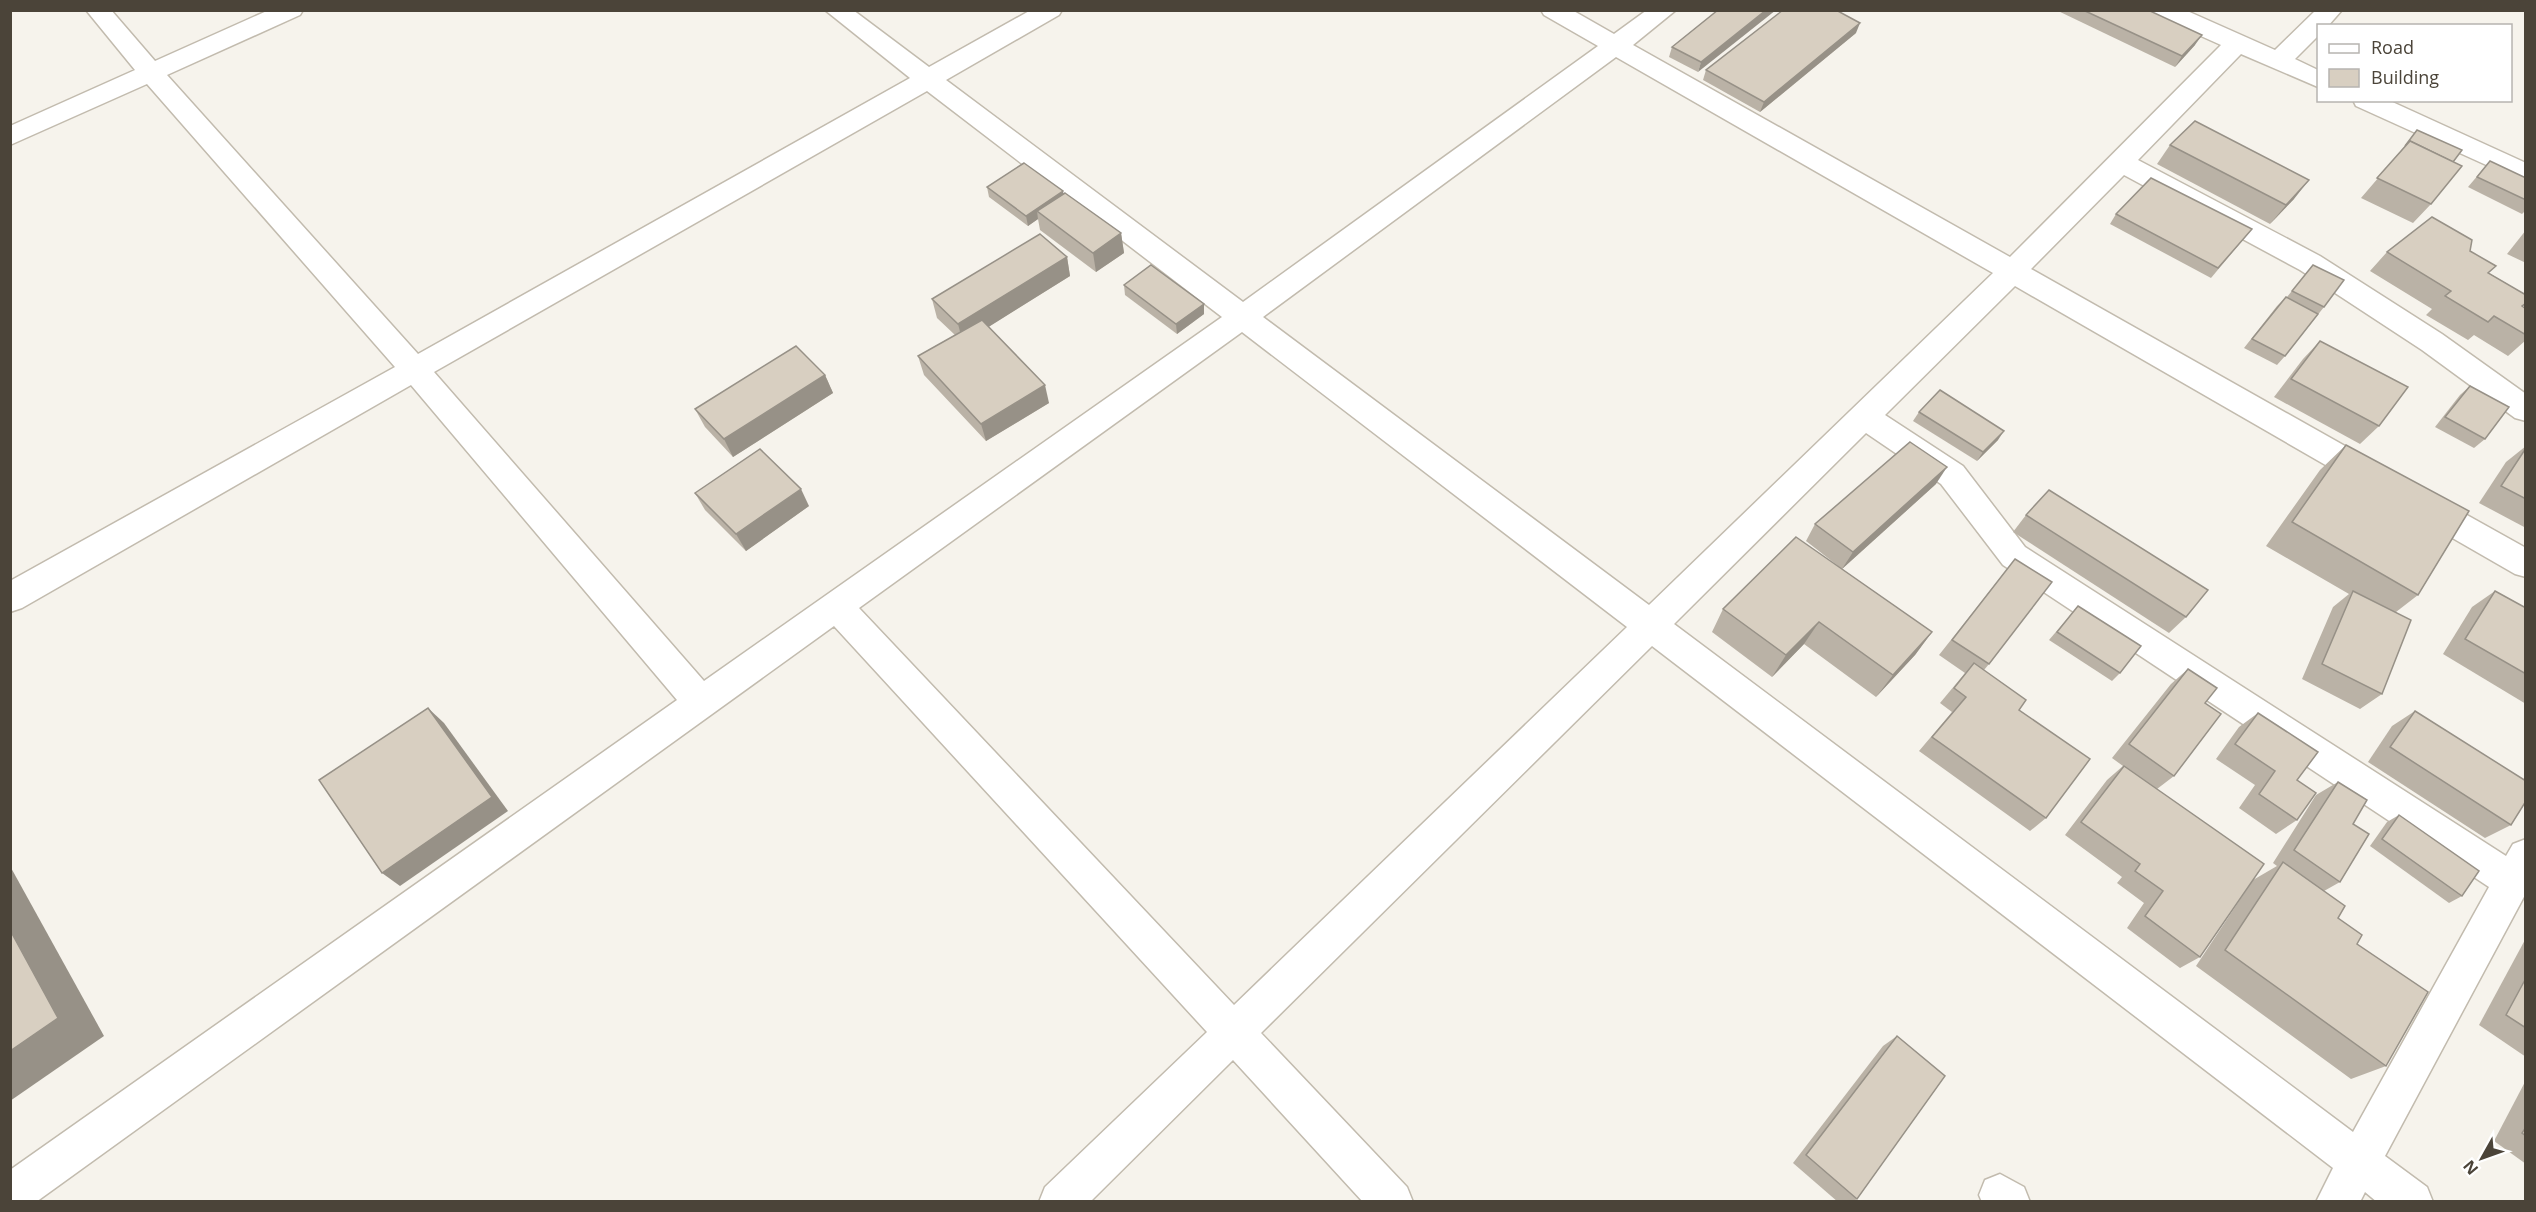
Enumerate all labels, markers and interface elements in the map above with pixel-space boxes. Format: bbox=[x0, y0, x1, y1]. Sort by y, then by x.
legend bbox=[2317, 24, 2512, 102]
text: Road bbox=[2371, 35, 2414, 59]
text: Building bbox=[2371, 65, 2439, 89]
north arrow bbox=[2452, 1128, 2512, 1188]
text: N bbox=[2458, 1156, 2483, 1180]

